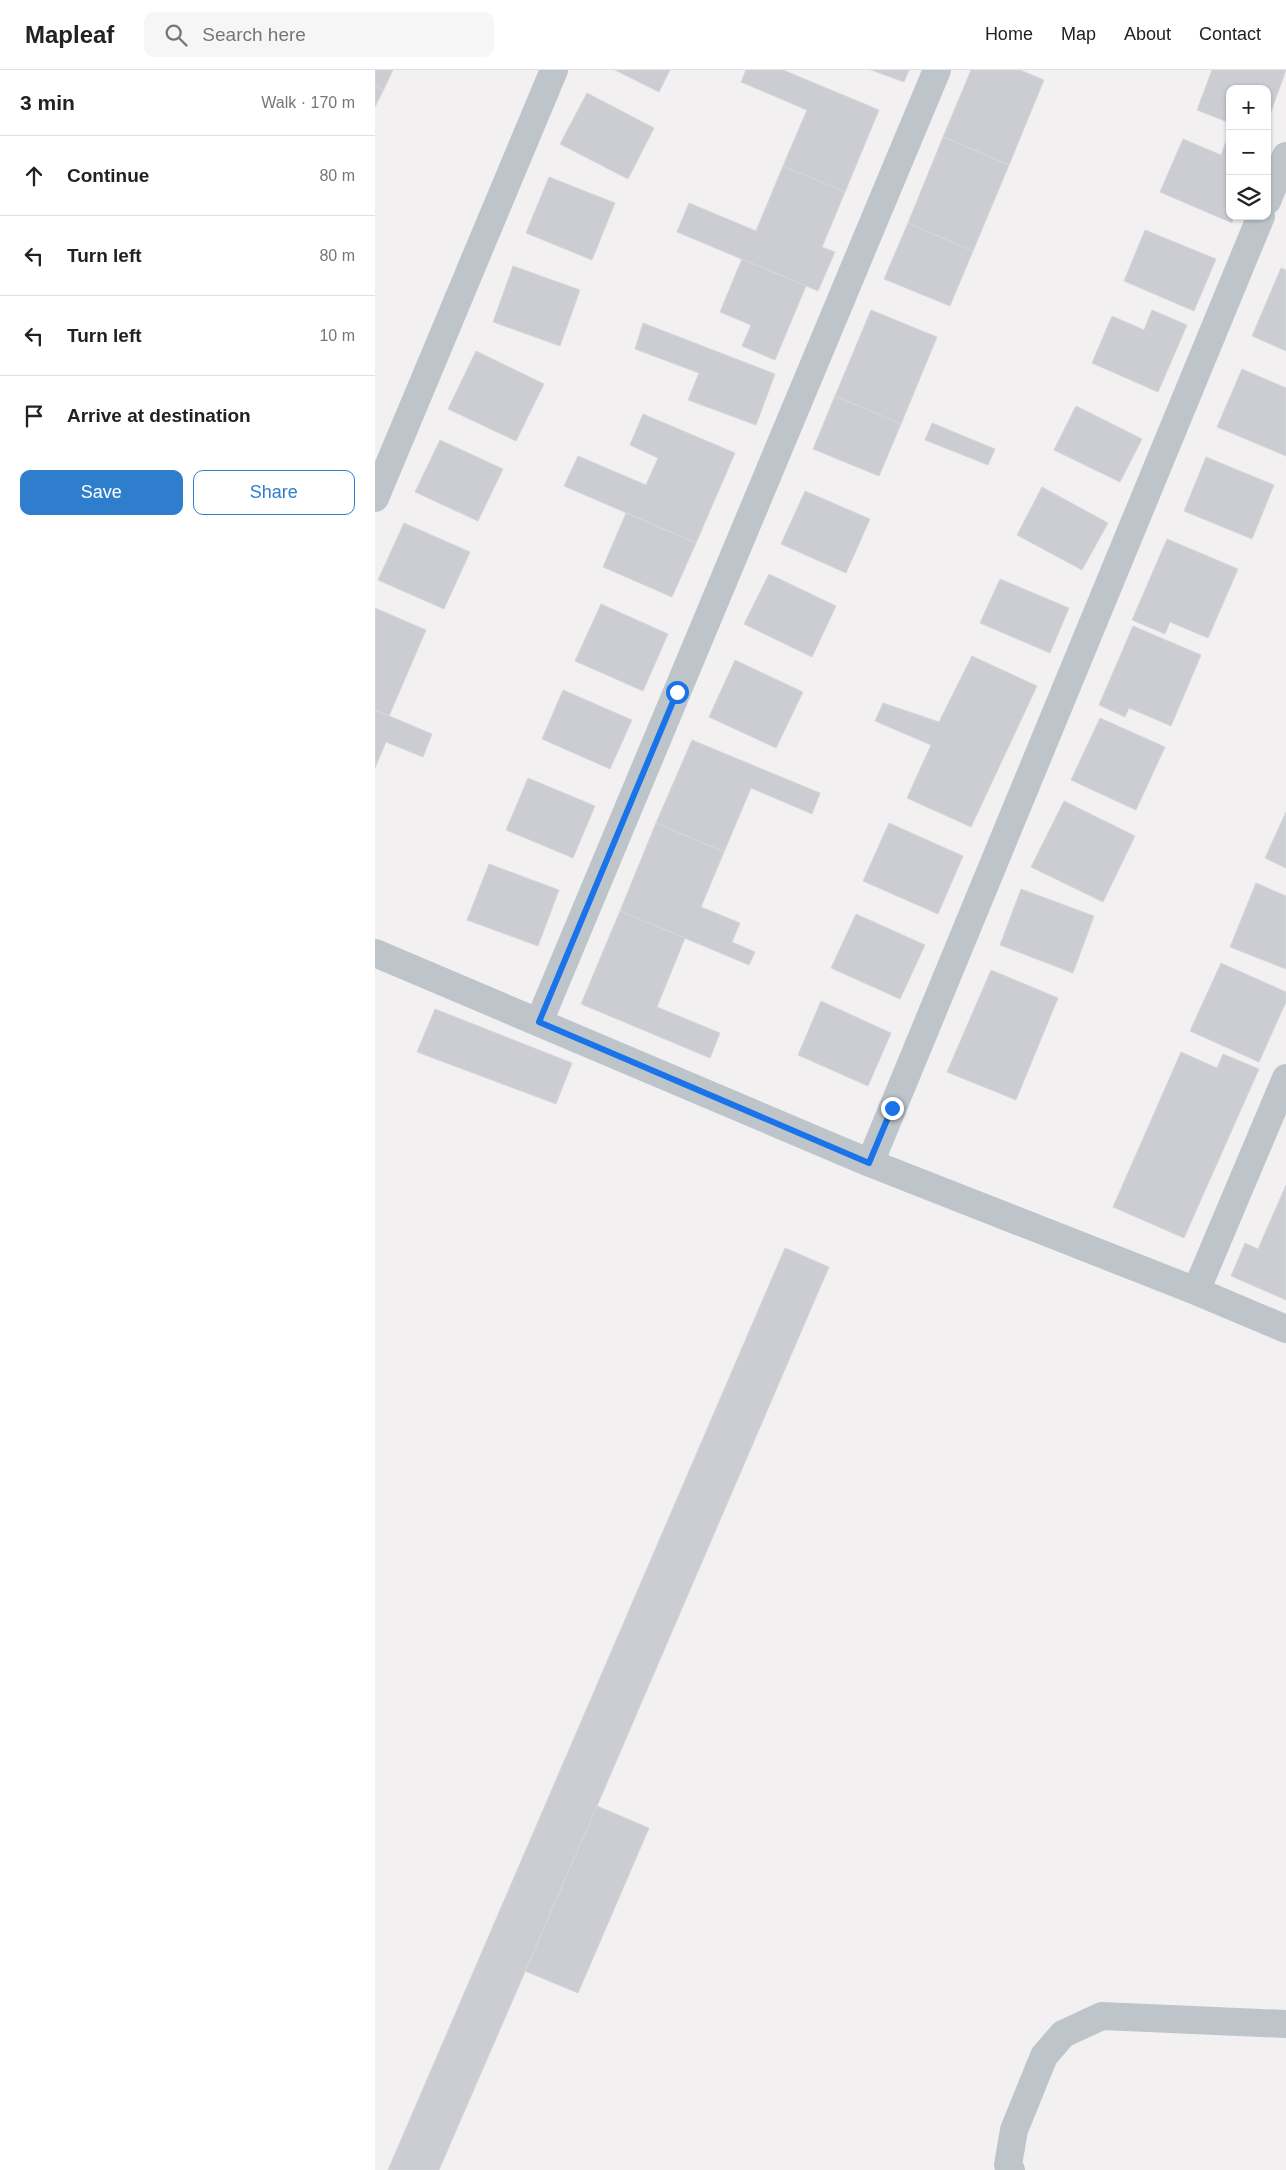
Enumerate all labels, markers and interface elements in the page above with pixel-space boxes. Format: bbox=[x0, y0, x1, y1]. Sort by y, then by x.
search box bbox=[144, 12, 494, 57]
text: Mapleaf bbox=[25, 21, 114, 48]
icon: search bbox=[162, 21, 190, 49]
text: Search here bbox=[202, 24, 306, 45]
text: Home bbox=[985, 24, 1033, 44]
text: Map bbox=[1061, 24, 1096, 44]
text: About bbox=[1124, 24, 1171, 44]
text: Contact bbox=[1199, 24, 1261, 44]
map controls bbox=[1226, 85, 1271, 220]
button: + bbox=[1226, 85, 1271, 130]
text: 3 min bbox=[20, 91, 75, 114]
text: Walk · 170 m bbox=[261, 94, 355, 111]
button: − bbox=[1226, 130, 1271, 175]
icon: ahead bbox=[20, 162, 48, 190]
text: Continue bbox=[67, 165, 149, 186]
text: 80 m bbox=[319, 167, 355, 184]
button: layers bbox=[1226, 175, 1271, 220]
icon: left bbox=[20, 242, 48, 270]
text: Turn left bbox=[67, 245, 142, 266]
text: 80 m bbox=[319, 247, 355, 264]
icon: left bbox=[20, 322, 48, 350]
text: Turn left bbox=[67, 325, 142, 346]
text: 10 m bbox=[319, 327, 355, 344]
icon: arrive bbox=[20, 402, 48, 430]
text: Arrive at destination bbox=[67, 405, 251, 426]
button: Save bbox=[20, 470, 183, 515]
button: Share bbox=[193, 470, 355, 515]
route start bbox=[666, 681, 689, 704]
route end bbox=[881, 1097, 904, 1120]

